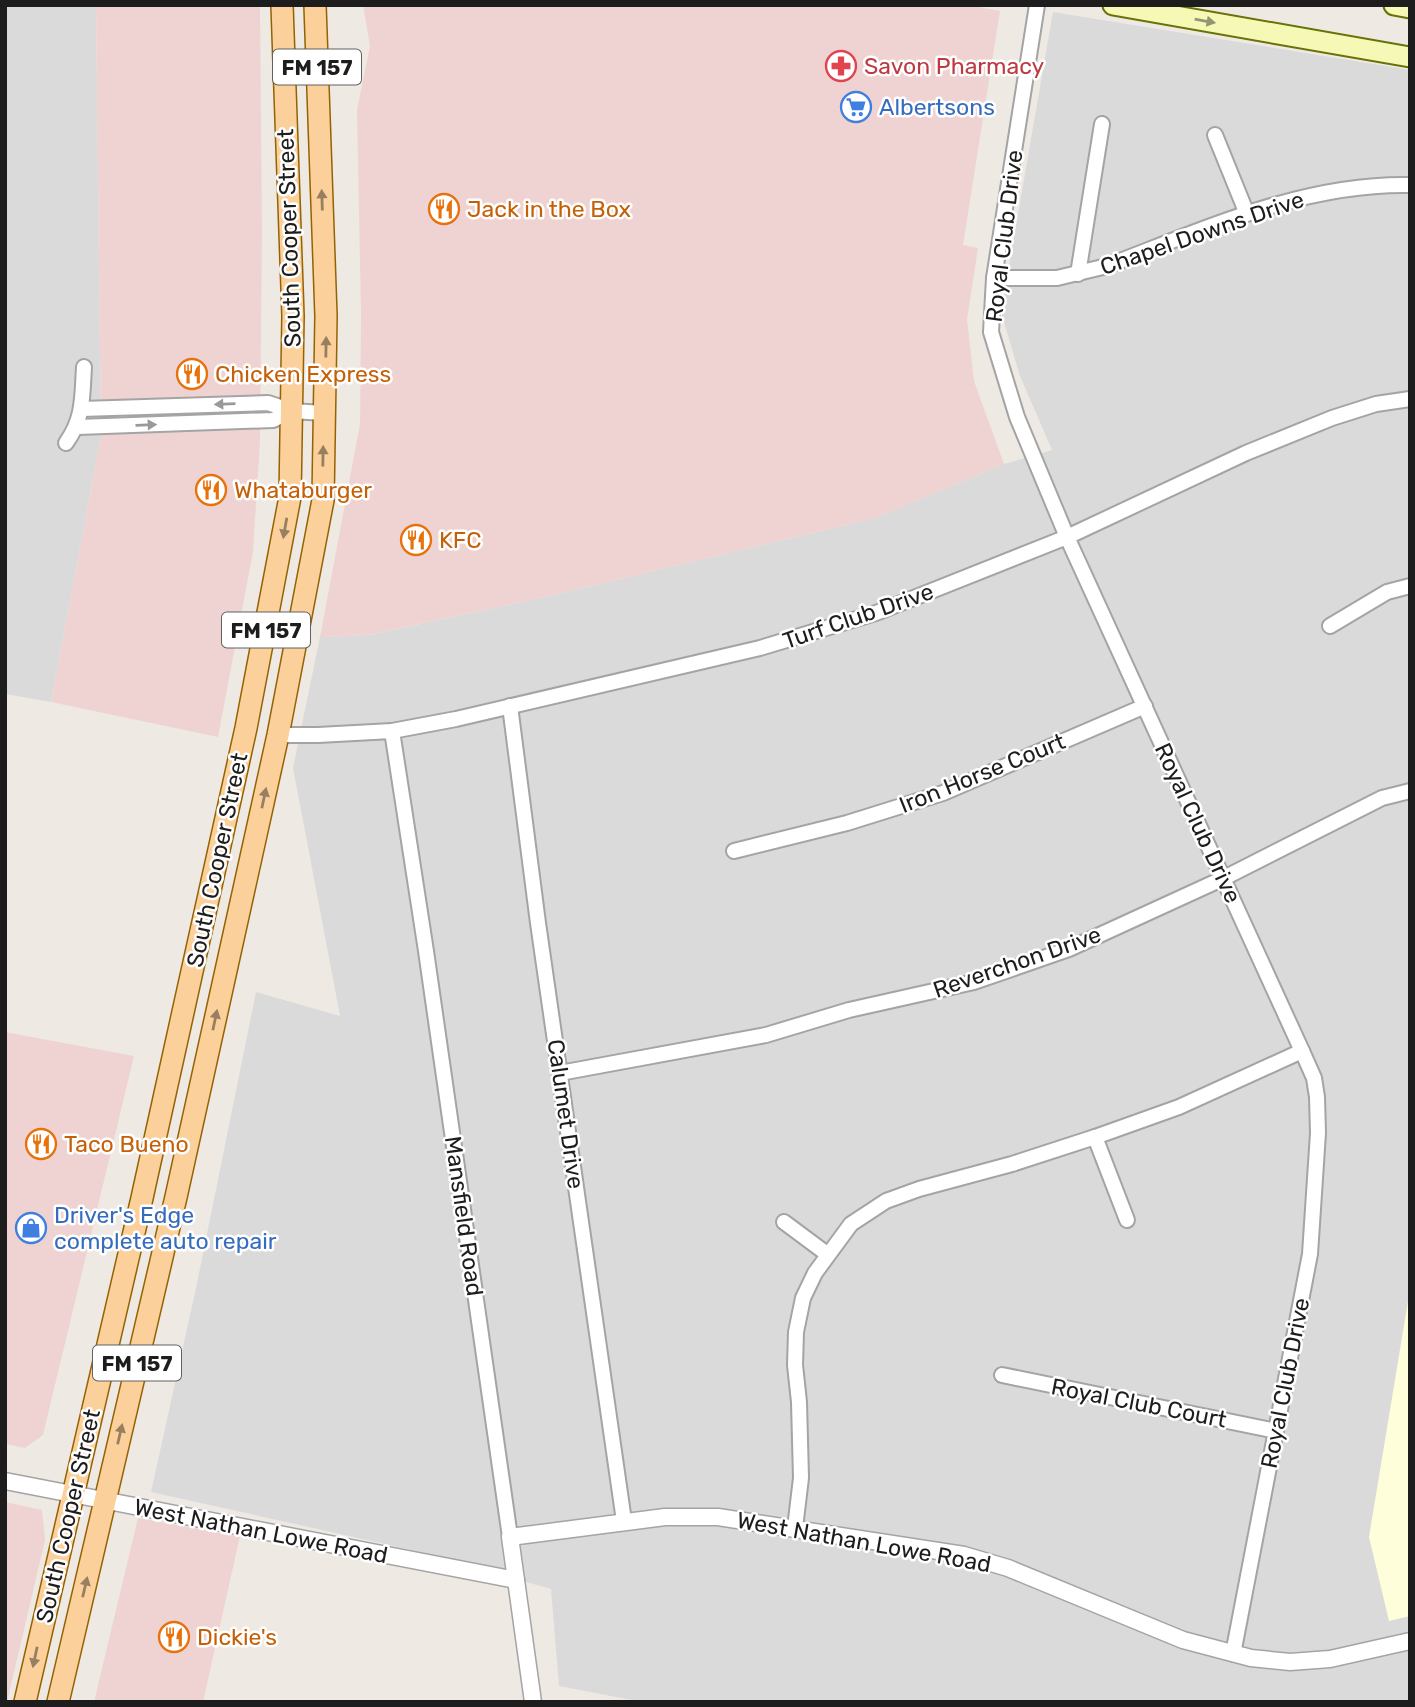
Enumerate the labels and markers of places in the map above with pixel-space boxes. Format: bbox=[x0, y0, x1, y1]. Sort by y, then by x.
pharmacy icon: Savon Pharmacy bbox=[824, 49, 858, 83]
place label: Savon Pharmacy bbox=[864, 52, 1045, 80]
supermarket icon: Albertsons bbox=[839, 90, 873, 124]
place label: Albertsons bbox=[879, 93, 995, 121]
restaurant icon: Jack in the Box bbox=[427, 192, 461, 226]
place label: Jack in the Box bbox=[467, 195, 631, 223]
restaurant icon: Chicken Express bbox=[175, 357, 209, 391]
place label: Chicken Express bbox=[215, 360, 391, 388]
restaurant icon: Whataburger bbox=[194, 473, 228, 507]
place label: Whataburger bbox=[234, 476, 372, 504]
restaurant icon: KFC bbox=[399, 523, 433, 557]
place label: KFC bbox=[439, 526, 481, 554]
restaurant icon: Taco Bueno bbox=[24, 1127, 58, 1161]
place label: Taco Bueno bbox=[64, 1130, 189, 1158]
place label: Driver's Edge complete auto repair bbox=[54, 1201, 277, 1255]
shop icon: Driver's Edge complete auto repair bbox=[14, 1211, 48, 1245]
restaurant icon: Dickie's bbox=[157, 1620, 191, 1654]
place label: Dickie's bbox=[197, 1623, 277, 1651]

